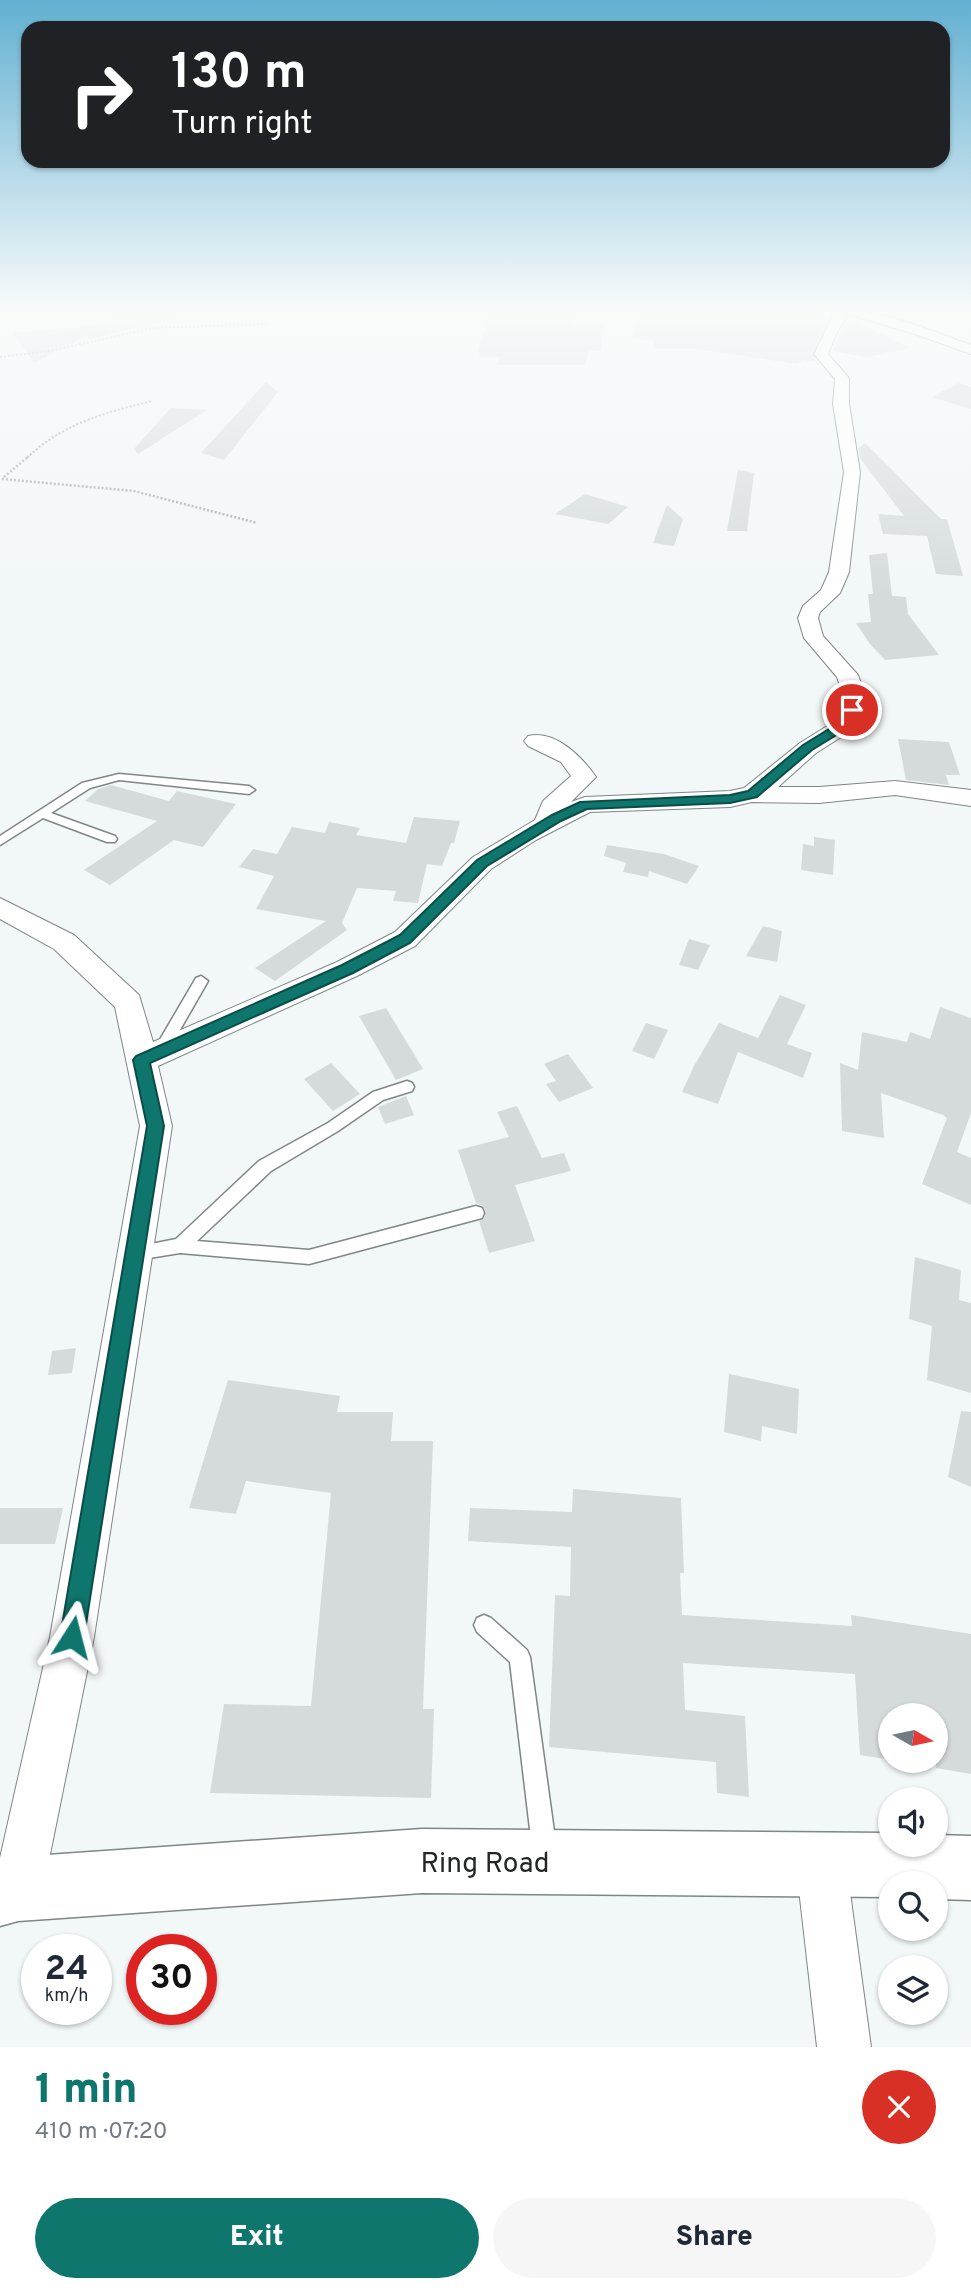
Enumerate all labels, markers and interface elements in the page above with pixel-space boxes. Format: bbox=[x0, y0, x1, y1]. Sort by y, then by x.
text: 130 m bbox=[171, 44, 307, 106]
icon: right bbox=[56, 49, 147, 140]
text: Turn right bbox=[171, 105, 313, 145]
pin bbox=[822, 680, 882, 740]
icon: arrive bbox=[833, 691, 871, 729]
position arrow bbox=[35, 1600, 109, 1674]
north arrow bbox=[878, 1703, 948, 1773]
map controls bbox=[878, 1703, 948, 2025]
button: sound bbox=[878, 1787, 948, 1857]
street label: Ring Road bbox=[420, 1847, 550, 1883]
button: search bbox=[878, 1871, 948, 1941]
speed limit sign: 30 bbox=[126, 1934, 217, 2025]
text: 24 bbox=[45, 1948, 88, 1992]
button: layers bbox=[878, 1955, 948, 2025]
text: km/h bbox=[45, 1985, 88, 2008]
text: 1 min bbox=[35, 2065, 138, 2118]
button: close bbox=[862, 2070, 936, 2144]
text: 410 m · 07:20 bbox=[35, 2118, 168, 2147]
button: Exit bbox=[35, 2198, 479, 2278]
button: Share bbox=[493, 2198, 936, 2278]

